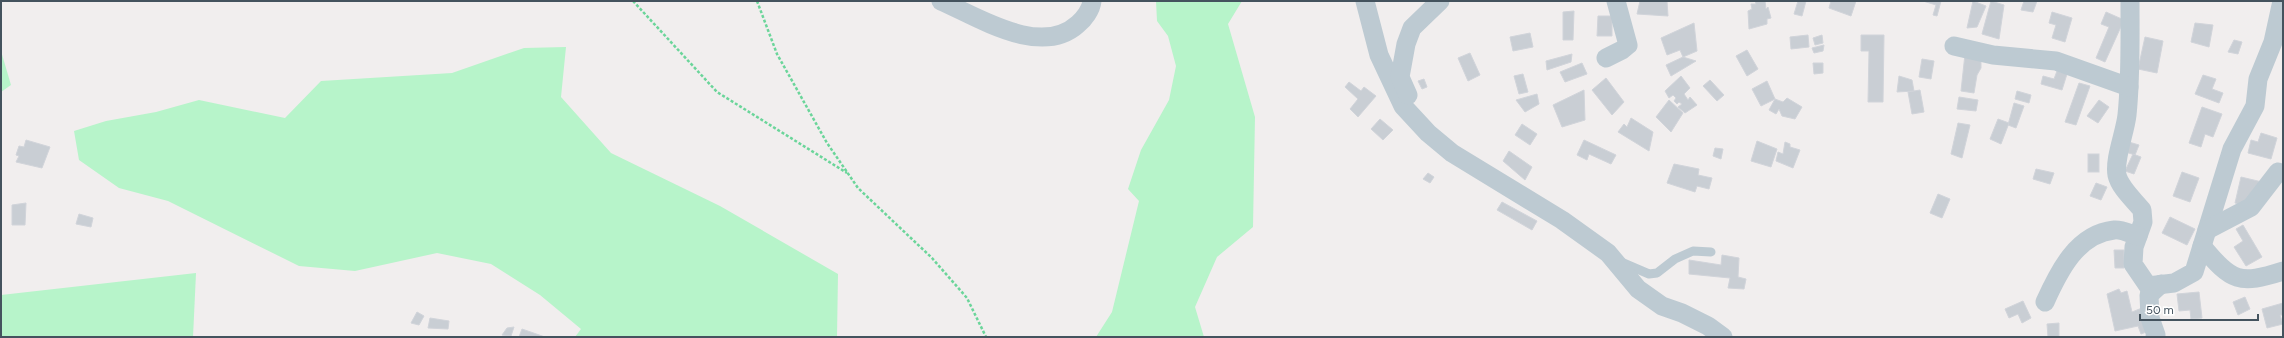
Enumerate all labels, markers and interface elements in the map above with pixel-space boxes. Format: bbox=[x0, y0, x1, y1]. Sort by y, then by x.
scale bar bbox=[2140, 296, 2258, 322]
text: 50 m bbox=[2146, 303, 2174, 317]

